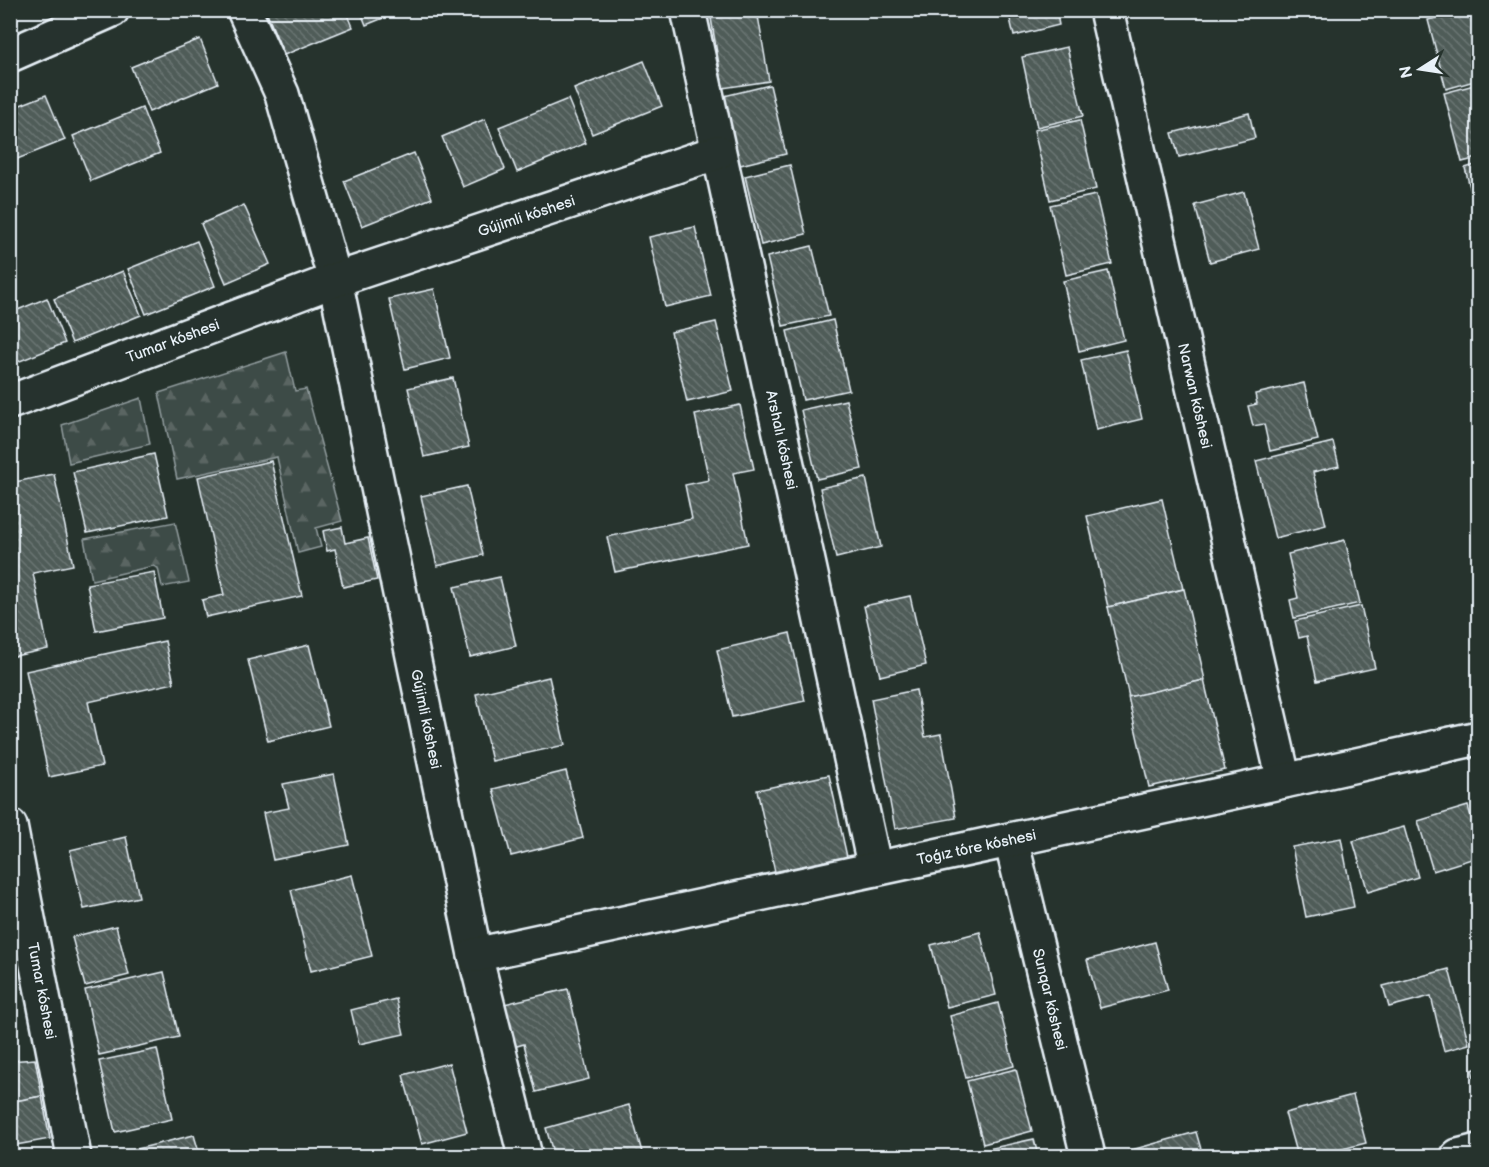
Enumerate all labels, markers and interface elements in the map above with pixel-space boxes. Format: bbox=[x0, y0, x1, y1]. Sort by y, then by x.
north arrow bbox=[1390, 39, 1450, 99]
text: N bbox=[1396, 64, 1417, 80]
street label: Gújimli kóshesi bbox=[476, 191, 578, 242]
street label: Tumar kóshesi bbox=[124, 315, 222, 367]
street label: Narwan kóshesi bbox=[1173, 341, 1216, 450]
street label: Arshalı kóshesi bbox=[761, 389, 801, 491]
street label: Gújimli kóshesi bbox=[406, 668, 445, 771]
street label: Toǵız tóre kóshesi bbox=[915, 826, 1038, 870]
street label: Tumar kóshesi bbox=[23, 941, 60, 1041]
street label: Sunqar kóshesi bbox=[1028, 947, 1071, 1052]

